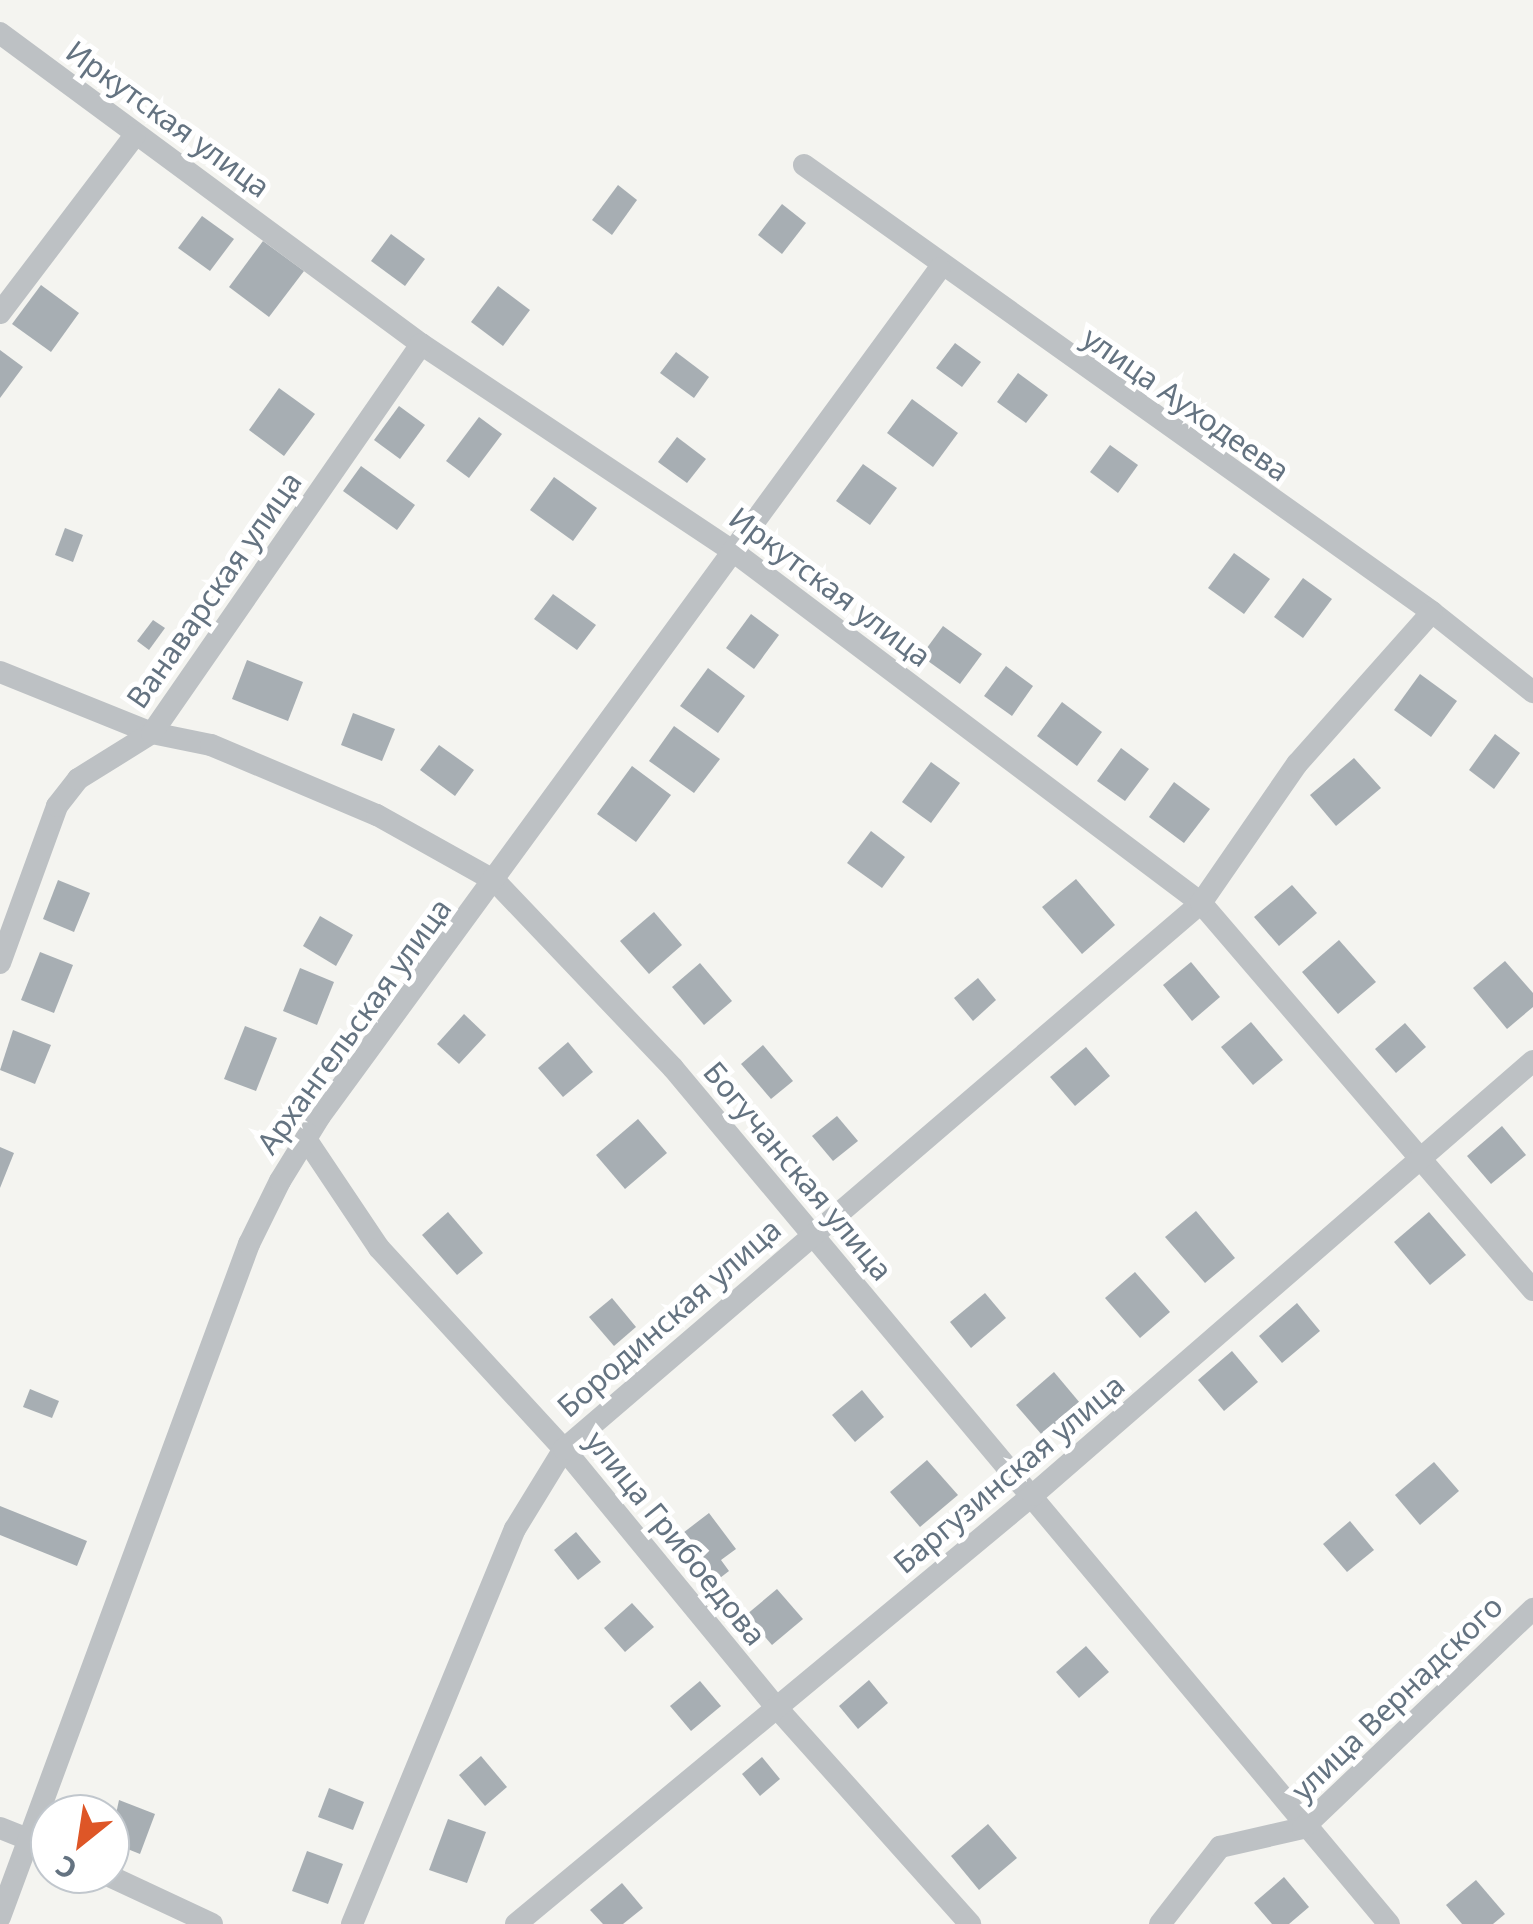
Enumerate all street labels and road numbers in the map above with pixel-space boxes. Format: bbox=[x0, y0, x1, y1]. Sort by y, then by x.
street label: Иркутская улица bbox=[59, 33, 277, 205]
street label: улица Ауходеева bbox=[1076, 319, 1296, 489]
street label: Ванаварская улица bbox=[119, 465, 309, 715]
street label: Иркутская улица bbox=[722, 500, 938, 674]
street label: Архангельская улица bbox=[249, 891, 459, 1161]
street label: Богучанская улица bbox=[696, 1054, 900, 1288]
street label: Бородинская улица bbox=[550, 1211, 788, 1425]
street label: Баргузинская улица bbox=[886, 1367, 1132, 1581]
street label: улица Грибоедова bbox=[578, 1423, 774, 1653]
street label: улица Вернадского bbox=[1284, 1588, 1510, 1808]

